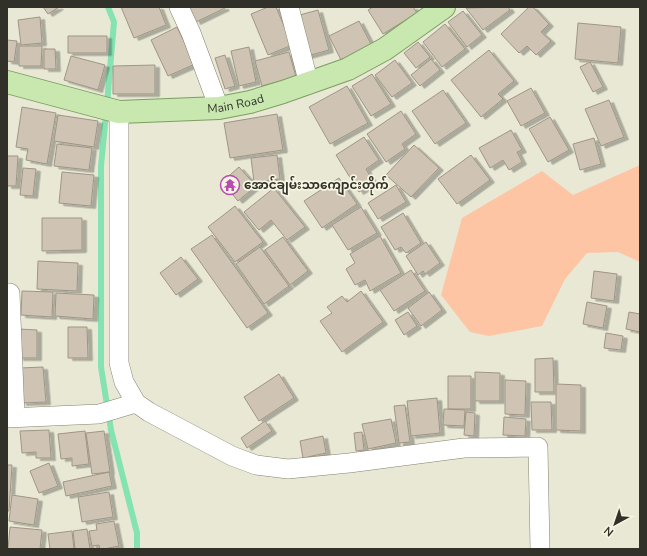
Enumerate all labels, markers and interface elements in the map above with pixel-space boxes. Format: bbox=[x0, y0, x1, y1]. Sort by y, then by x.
street label: Main Road bbox=[207, 90, 266, 116]
temple icon: အောင်ချမ်းသာကျောင်းတိုက် bbox=[219, 174, 241, 196]
place label: အောင်ချမ်းသာကျောင်းတိုက် bbox=[244, 175, 389, 196]
north arrow bbox=[595, 504, 635, 544]
text: N bbox=[601, 523, 617, 540]

